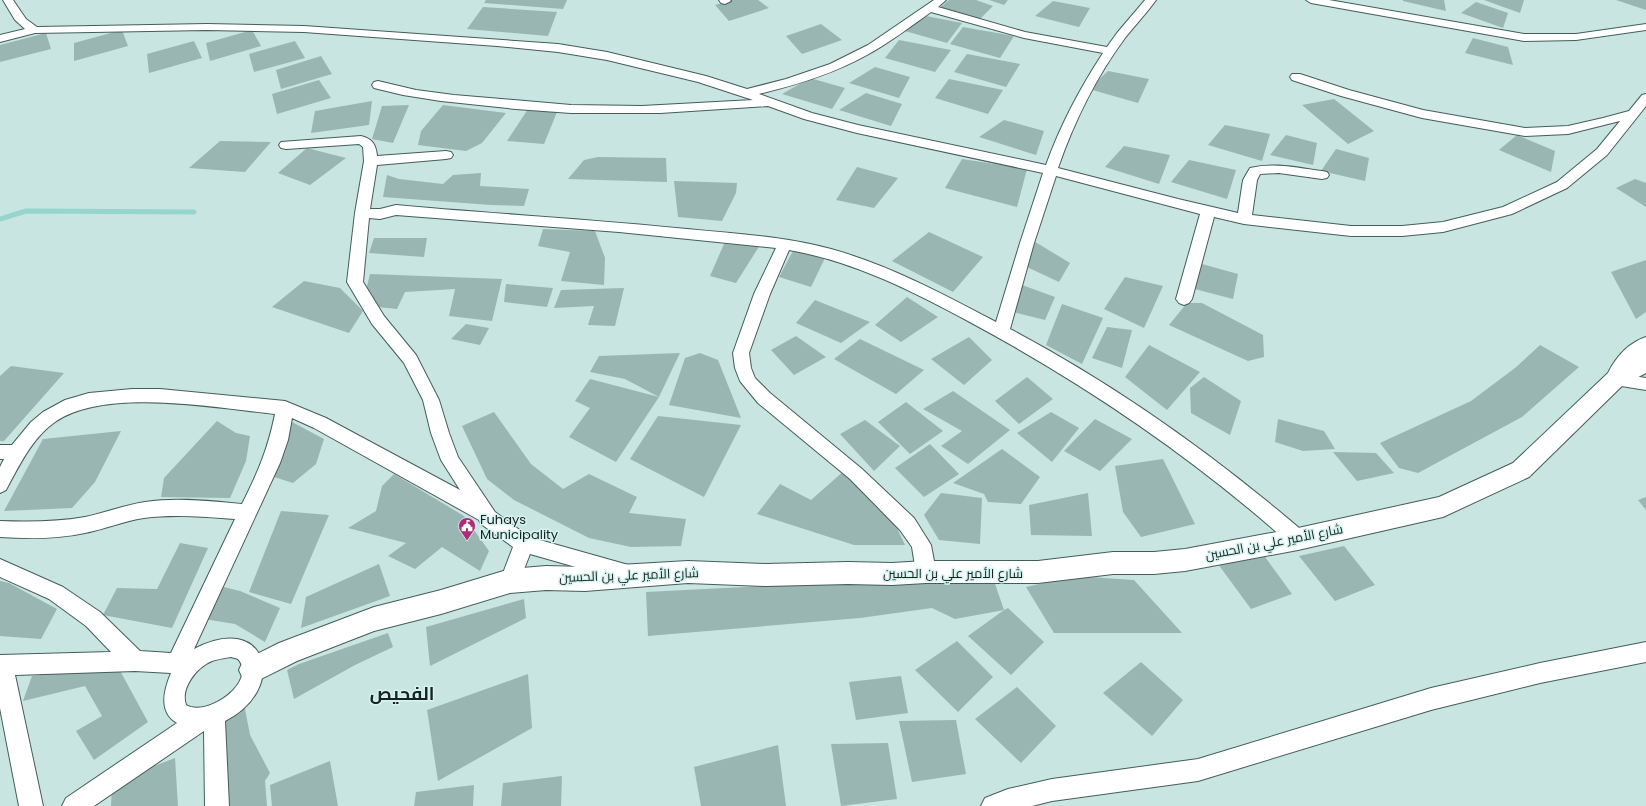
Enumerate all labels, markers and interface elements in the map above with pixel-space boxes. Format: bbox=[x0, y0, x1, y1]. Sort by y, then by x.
place label: Fuhays Municipality bbox=[480, 510, 559, 544]
public building icon: Fuhays Municipality bbox=[457, 516, 477, 541]
street label: شارع الأمير علي بن الحسين bbox=[1204, 519, 1345, 566]
street label: شارع الأمير علي بن الحسين bbox=[559, 563, 699, 588]
street label: شارع الأمير علي بن الحسين bbox=[883, 564, 1023, 584]
district label: الفحيص bbox=[370, 681, 434, 706]

